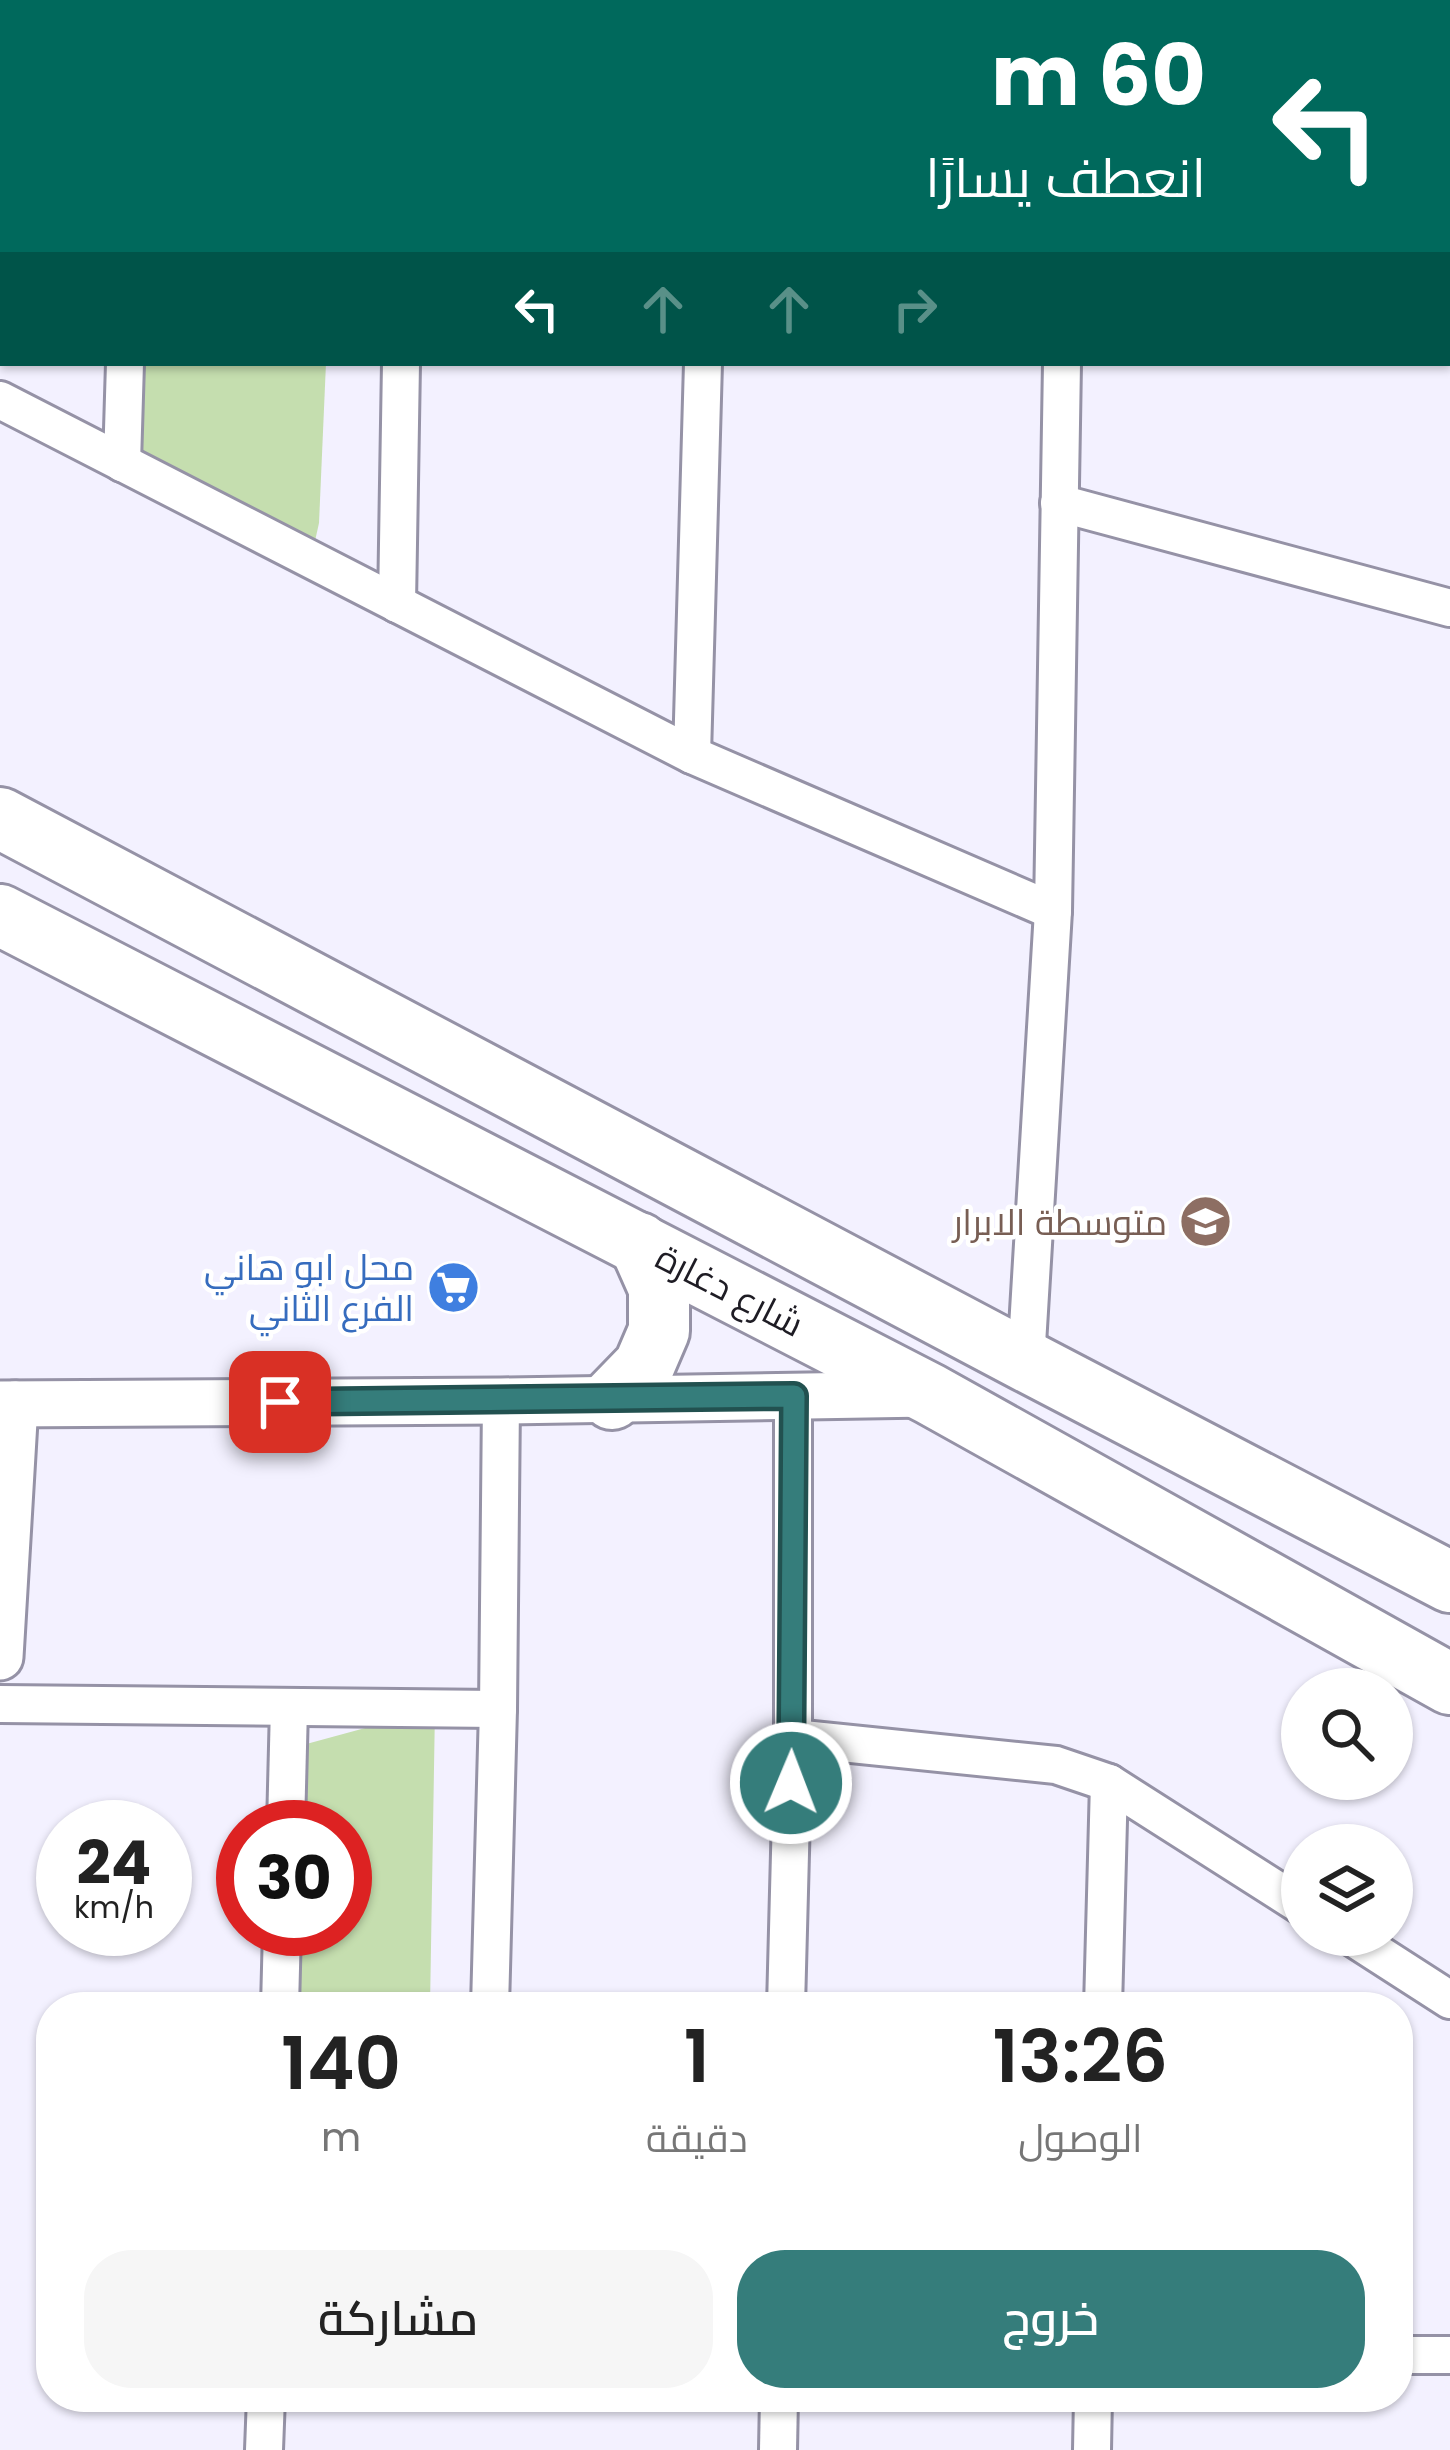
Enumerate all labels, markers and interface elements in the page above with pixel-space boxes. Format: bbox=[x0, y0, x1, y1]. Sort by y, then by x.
text: 60 m bbox=[991, 17, 1206, 134]
icon: left bbox=[1248, 48, 1404, 204]
text: انعطف يسارًا bbox=[925, 140, 1206, 216]
icon: left bbox=[504, 276, 570, 342]
icon: ahead bbox=[630, 276, 696, 342]
icon: ahead bbox=[756, 276, 822, 342]
icon: right bbox=[882, 276, 948, 342]
school or university icon: متوسطة الابرار bbox=[1178, 1194, 1234, 1250]
place label: متوسطة الابرار bbox=[951, 1197, 1167, 1248]
street label: شارع دغارة bbox=[647, 1232, 812, 1349]
place label: محل ابو هاني الفرع الثاني bbox=[204, 1242, 414, 1337]
supermarket icon: محل ابو هاني الفرع الثاني bbox=[425, 1260, 481, 1316]
pin bbox=[229, 1351, 331, 1453]
icon: arrive bbox=[247, 1369, 313, 1435]
map controls bbox=[1281, 1668, 1413, 1956]
button: search bbox=[1281, 1668, 1413, 1800]
position arrow bbox=[728, 1720, 854, 1846]
speed limit sign: 30 bbox=[216, 1800, 372, 1956]
text: 24 bbox=[77, 1821, 151, 1905]
button: layers bbox=[1281, 1824, 1413, 1956]
text: km/h bbox=[74, 1886, 154, 1929]
text: 1 bbox=[684, 2006, 710, 2107]
text: 13:26 bbox=[993, 2006, 1168, 2107]
text: 140 bbox=[281, 2013, 401, 2114]
text: m bbox=[321, 2110, 361, 2165]
text: دقيقة bbox=[646, 2111, 748, 2166]
text: الوصول bbox=[1018, 2111, 1142, 2166]
button: مشاركة bbox=[84, 2250, 713, 2388]
button: خروج bbox=[737, 2250, 1365, 2388]

